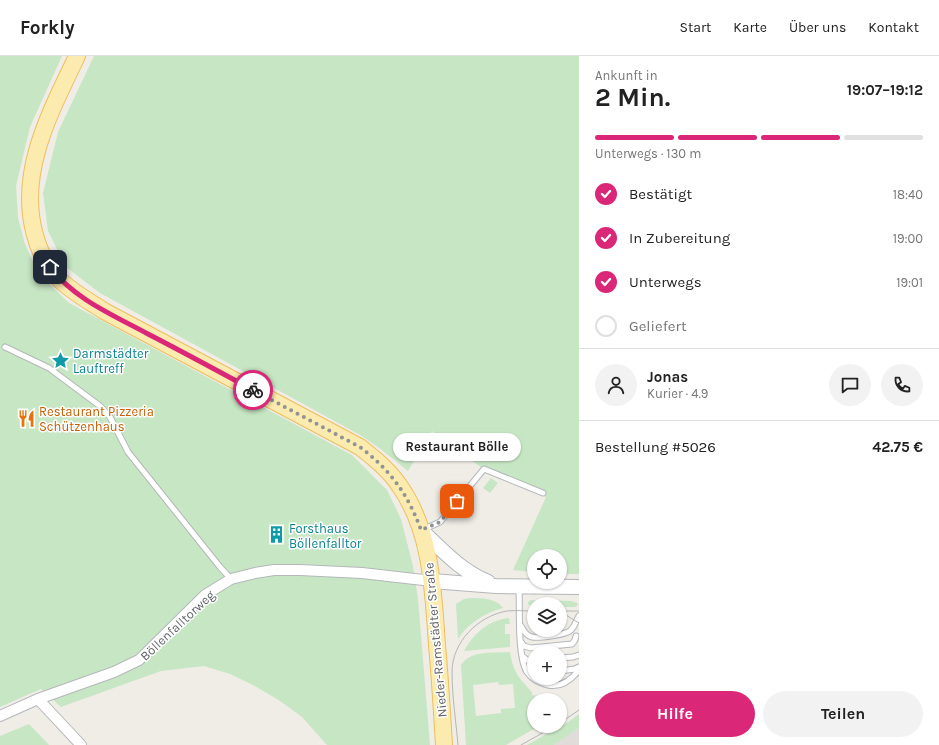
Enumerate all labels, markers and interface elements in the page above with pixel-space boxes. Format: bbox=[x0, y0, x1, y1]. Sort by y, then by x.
text: Forkly bbox=[20, 17, 75, 39]
text: Start bbox=[679, 19, 711, 36]
text: Karte bbox=[733, 19, 767, 36]
text: Über uns bbox=[789, 19, 846, 36]
text: Kontakt bbox=[868, 19, 919, 36]
text: Ankunft in bbox=[595, 68, 658, 83]
text: 19:07–19:12 bbox=[847, 81, 923, 99]
text: 2 Min. bbox=[595, 82, 670, 113]
text: Unterwegs · 130 m bbox=[595, 146, 701, 161]
icon: check bbox=[595, 183, 617, 205]
text: Bestätigt bbox=[629, 185, 692, 203]
text: 18:40 bbox=[893, 187, 923, 202]
icon: check bbox=[595, 227, 617, 249]
text: In Zubereitung bbox=[629, 229, 730, 247]
text: 19:00 bbox=[893, 231, 923, 246]
pin bbox=[33, 250, 67, 284]
icon: home bbox=[39, 256, 61, 278]
icon: check bbox=[595, 271, 617, 293]
text: Unterwegs bbox=[629, 273, 702, 291]
text: 19:01 bbox=[896, 275, 923, 290]
text: Geliefert bbox=[629, 317, 687, 335]
place label: Darmstädter Lauftreff bbox=[73, 346, 149, 376]
place icon: Darmstädter Lauftreff bbox=[50, 350, 70, 370]
button: person bbox=[595, 364, 637, 406]
button: chat bbox=[829, 364, 871, 406]
button: phone bbox=[881, 364, 923, 406]
text: Jonas bbox=[647, 368, 688, 386]
courier bbox=[233, 370, 273, 410]
icon: bike bbox=[242, 379, 264, 401]
text: Kurier · 4.9 bbox=[647, 386, 708, 401]
place label: Restaurant Pizzeria Schützenhaus bbox=[39, 404, 154, 434]
restaurant icon: Restaurant Pizzeria Schützenhaus bbox=[16, 408, 36, 428]
callout: Restaurant Bölle bbox=[393, 433, 521, 461]
text: Bestellung #5026 bbox=[595, 438, 716, 456]
text: 42.75 € bbox=[872, 438, 923, 456]
text: Restaurant Bölle bbox=[406, 439, 508, 454]
pin bbox=[440, 484, 474, 518]
icon: bag bbox=[446, 490, 468, 512]
place label: Forsthaus Böllenfalltor bbox=[289, 521, 362, 551]
building icon: Forsthaus Böllenfalltor bbox=[266, 525, 286, 545]
map controls bbox=[527, 549, 567, 733]
button: locate bbox=[527, 549, 567, 589]
street label: Nieder-Ramstädter Straße bbox=[421, 562, 450, 718]
street label: Böllenfalltorweg bbox=[137, 587, 218, 664]
button: layers bbox=[527, 597, 567, 637]
button: + bbox=[527, 645, 567, 685]
button: Hilfe bbox=[595, 691, 755, 737]
button: Teilen bbox=[763, 691, 923, 737]
button: − bbox=[527, 693, 567, 733]

